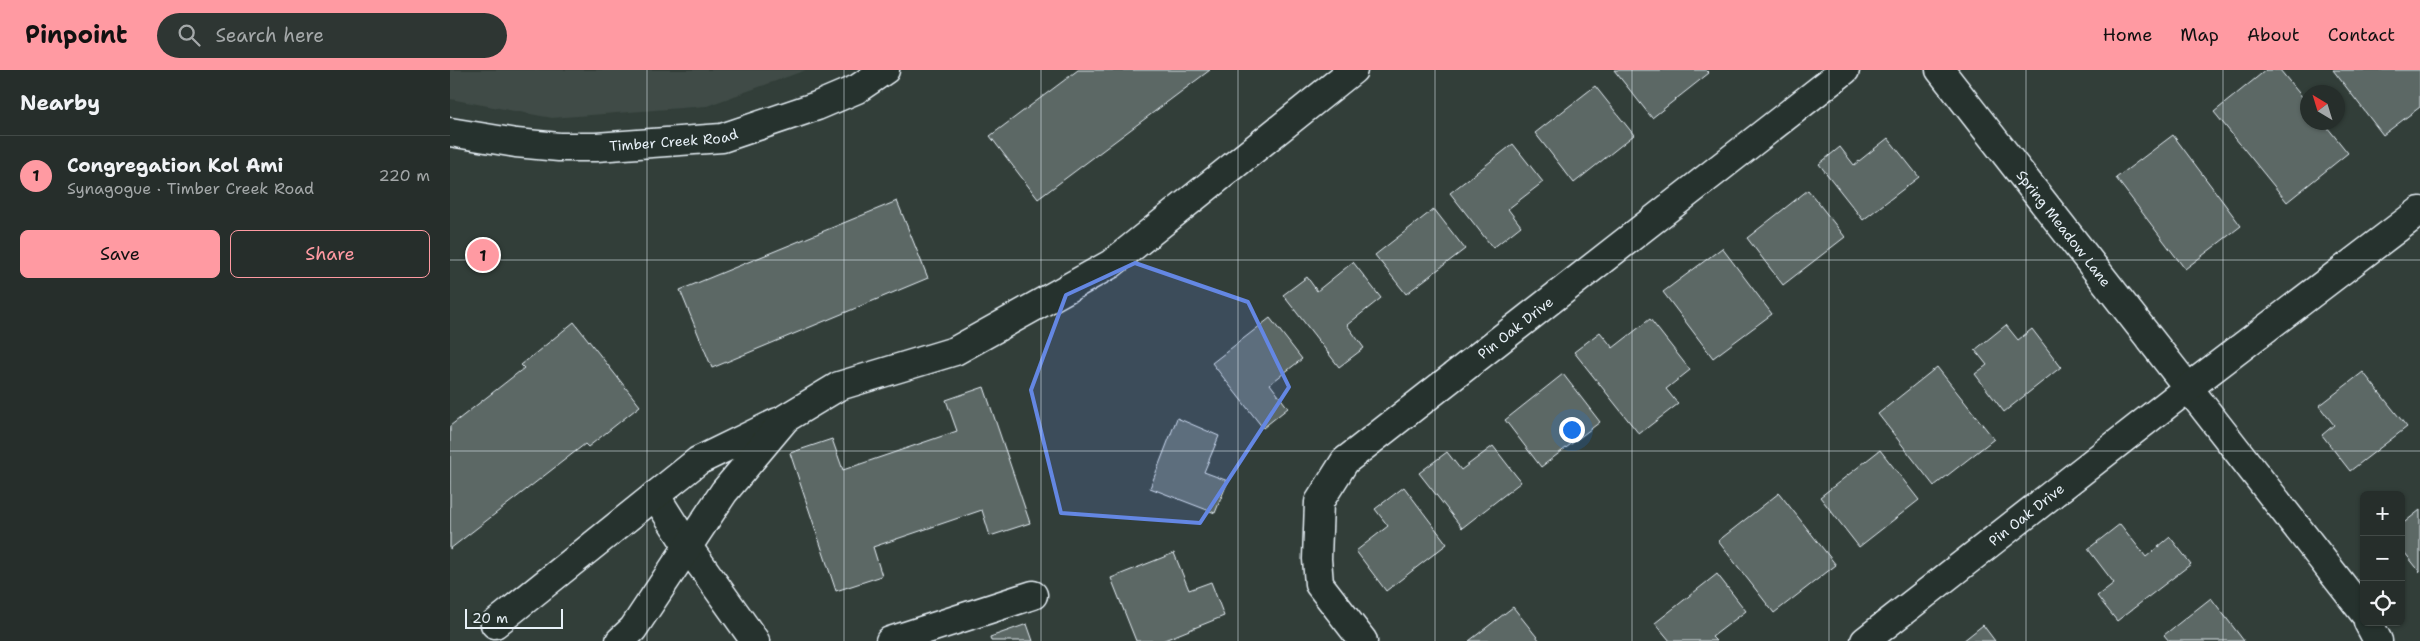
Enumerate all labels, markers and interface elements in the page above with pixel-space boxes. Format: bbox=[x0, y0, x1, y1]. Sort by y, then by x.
search box bbox=[157, 13, 507, 58]
text: Pinpoint bbox=[25, 19, 127, 51]
icon: search bbox=[175, 21, 203, 49]
text: Search here bbox=[215, 23, 324, 48]
text: Home bbox=[2103, 23, 2152, 47]
text: Map bbox=[2180, 23, 2219, 47]
text: About bbox=[2247, 23, 2300, 47]
text: Contact bbox=[2328, 23, 2395, 47]
north arrow bbox=[2300, 85, 2345, 130]
text: Nearby bbox=[20, 89, 100, 117]
street label: Timber Creek Road bbox=[609, 124, 740, 155]
text: Congregation Kol Ami bbox=[67, 153, 283, 178]
text: 1 bbox=[32, 165, 40, 186]
text: 220 m bbox=[378, 165, 430, 186]
street label: Spring Meadow Lane bbox=[2012, 166, 2115, 291]
text: Synagogue · Timber Creek Road bbox=[67, 178, 314, 199]
button: Save bbox=[20, 230, 220, 278]
button: Share bbox=[230, 230, 430, 278]
pin: 1 bbox=[467, 236, 499, 274]
street label: Pin Oak Drive bbox=[1474, 293, 1557, 363]
your location bbox=[1559, 417, 1585, 443]
street label: Pin Oak Drive bbox=[1985, 479, 2068, 550]
map controls bbox=[2360, 491, 2405, 626]
button: + bbox=[2360, 491, 2405, 536]
button: − bbox=[2360, 536, 2405, 581]
button: locate bbox=[2360, 581, 2405, 626]
scale bar bbox=[465, 606, 562, 629]
text: 20 m bbox=[472, 609, 508, 627]

